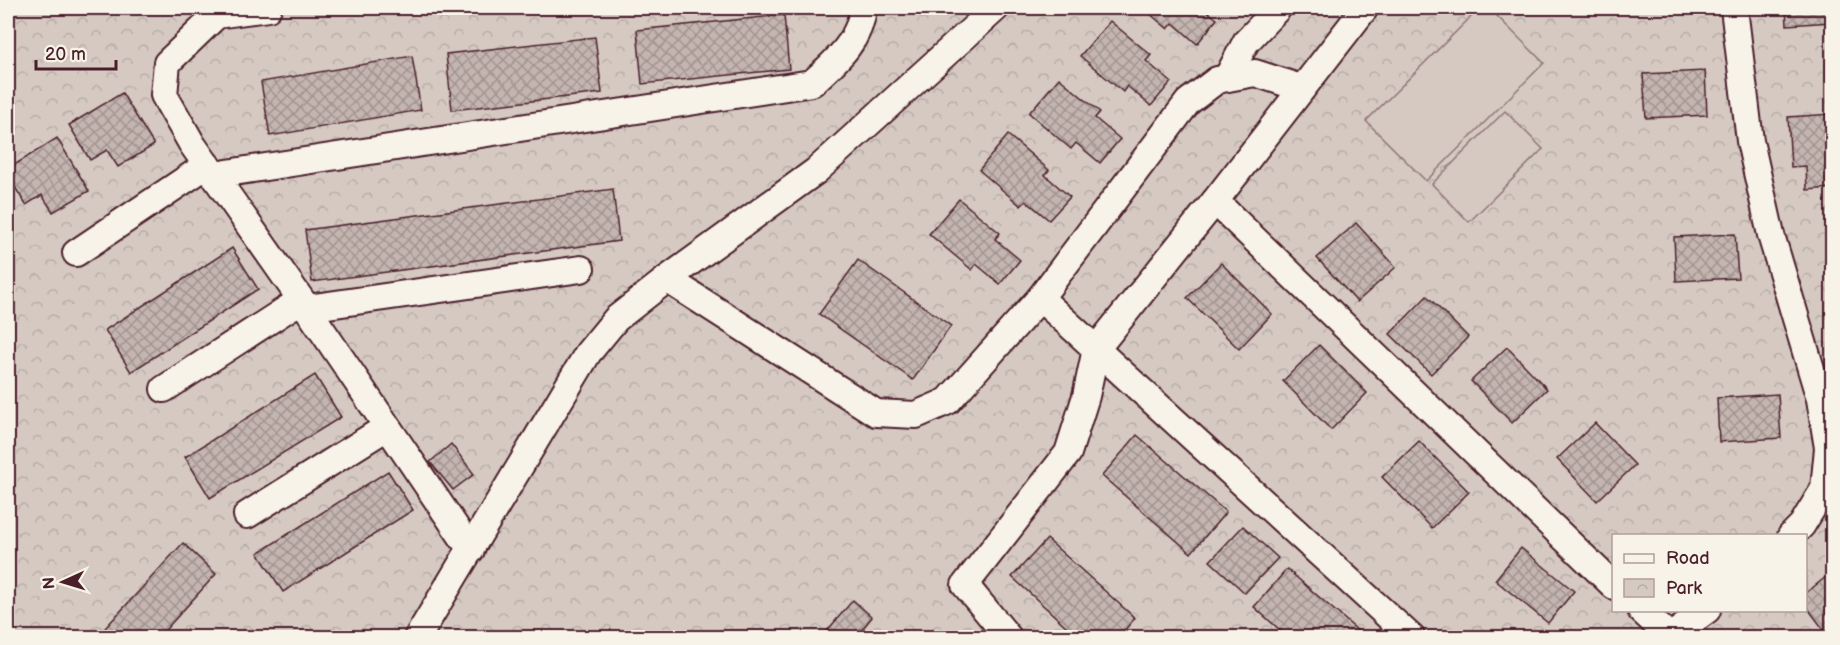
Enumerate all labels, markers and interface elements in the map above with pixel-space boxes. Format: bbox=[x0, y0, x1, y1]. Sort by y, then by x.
scale bar bbox=[36, 33, 116, 71]
text: 20 m bbox=[45, 44, 86, 65]
legend bbox=[1612, 534, 1807, 612]
text: Road bbox=[1666, 548, 1710, 569]
north arrow bbox=[33, 552, 93, 612]
text: N bbox=[40, 576, 59, 590]
text: Park bbox=[1666, 578, 1702, 599]

